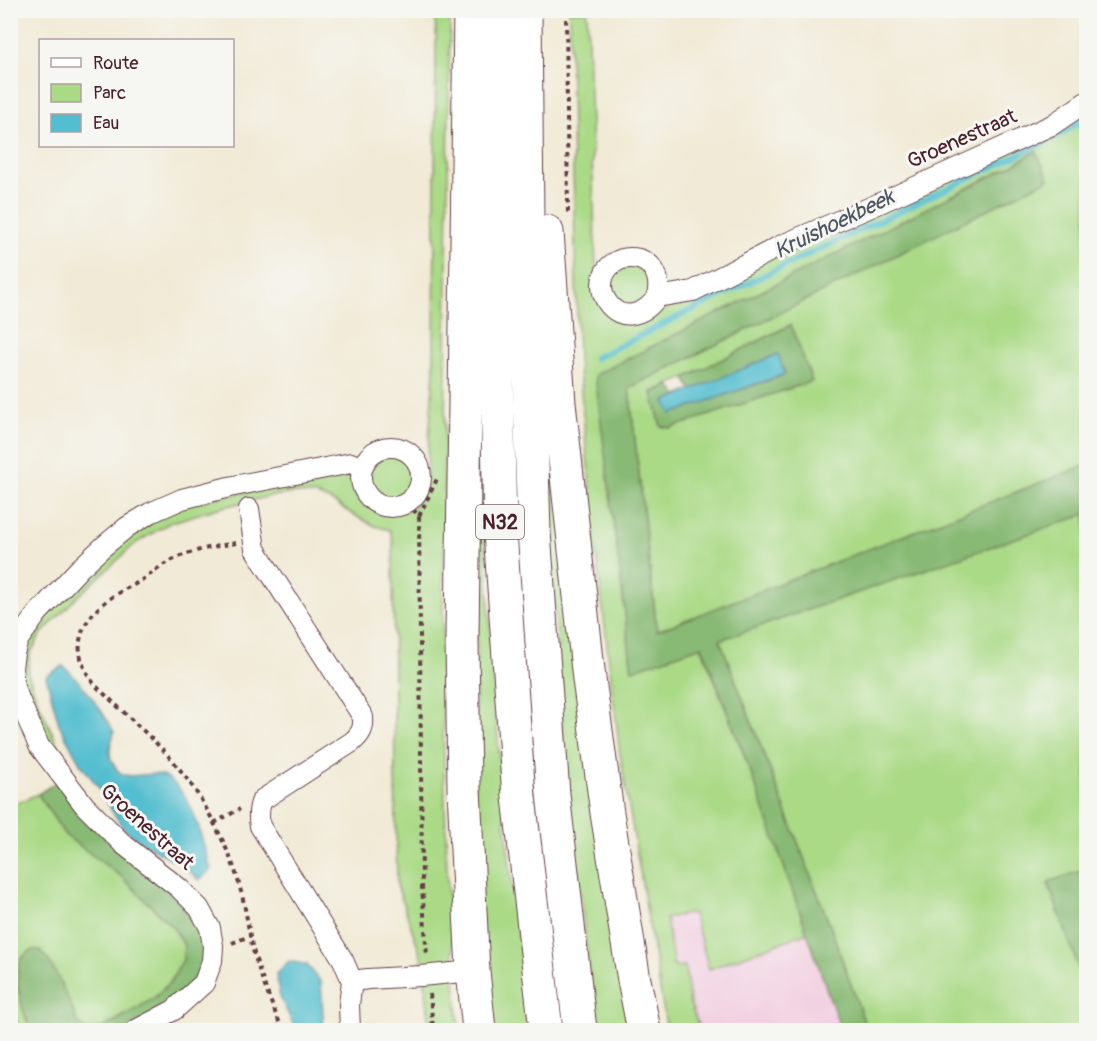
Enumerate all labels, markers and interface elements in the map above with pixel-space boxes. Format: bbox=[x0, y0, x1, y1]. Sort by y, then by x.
legend bbox=[39, 39, 234, 147]
text: Route bbox=[93, 52, 138, 75]
text: Parc bbox=[93, 82, 126, 105]
street label: Groenestraat bbox=[903, 103, 1021, 175]
text: Eau bbox=[93, 112, 119, 135]
water label: Kruishoekbeek bbox=[770, 182, 900, 265]
road number: N32 bbox=[476, 505, 524, 539]
street label: Groenestraat bbox=[94, 778, 200, 877]

